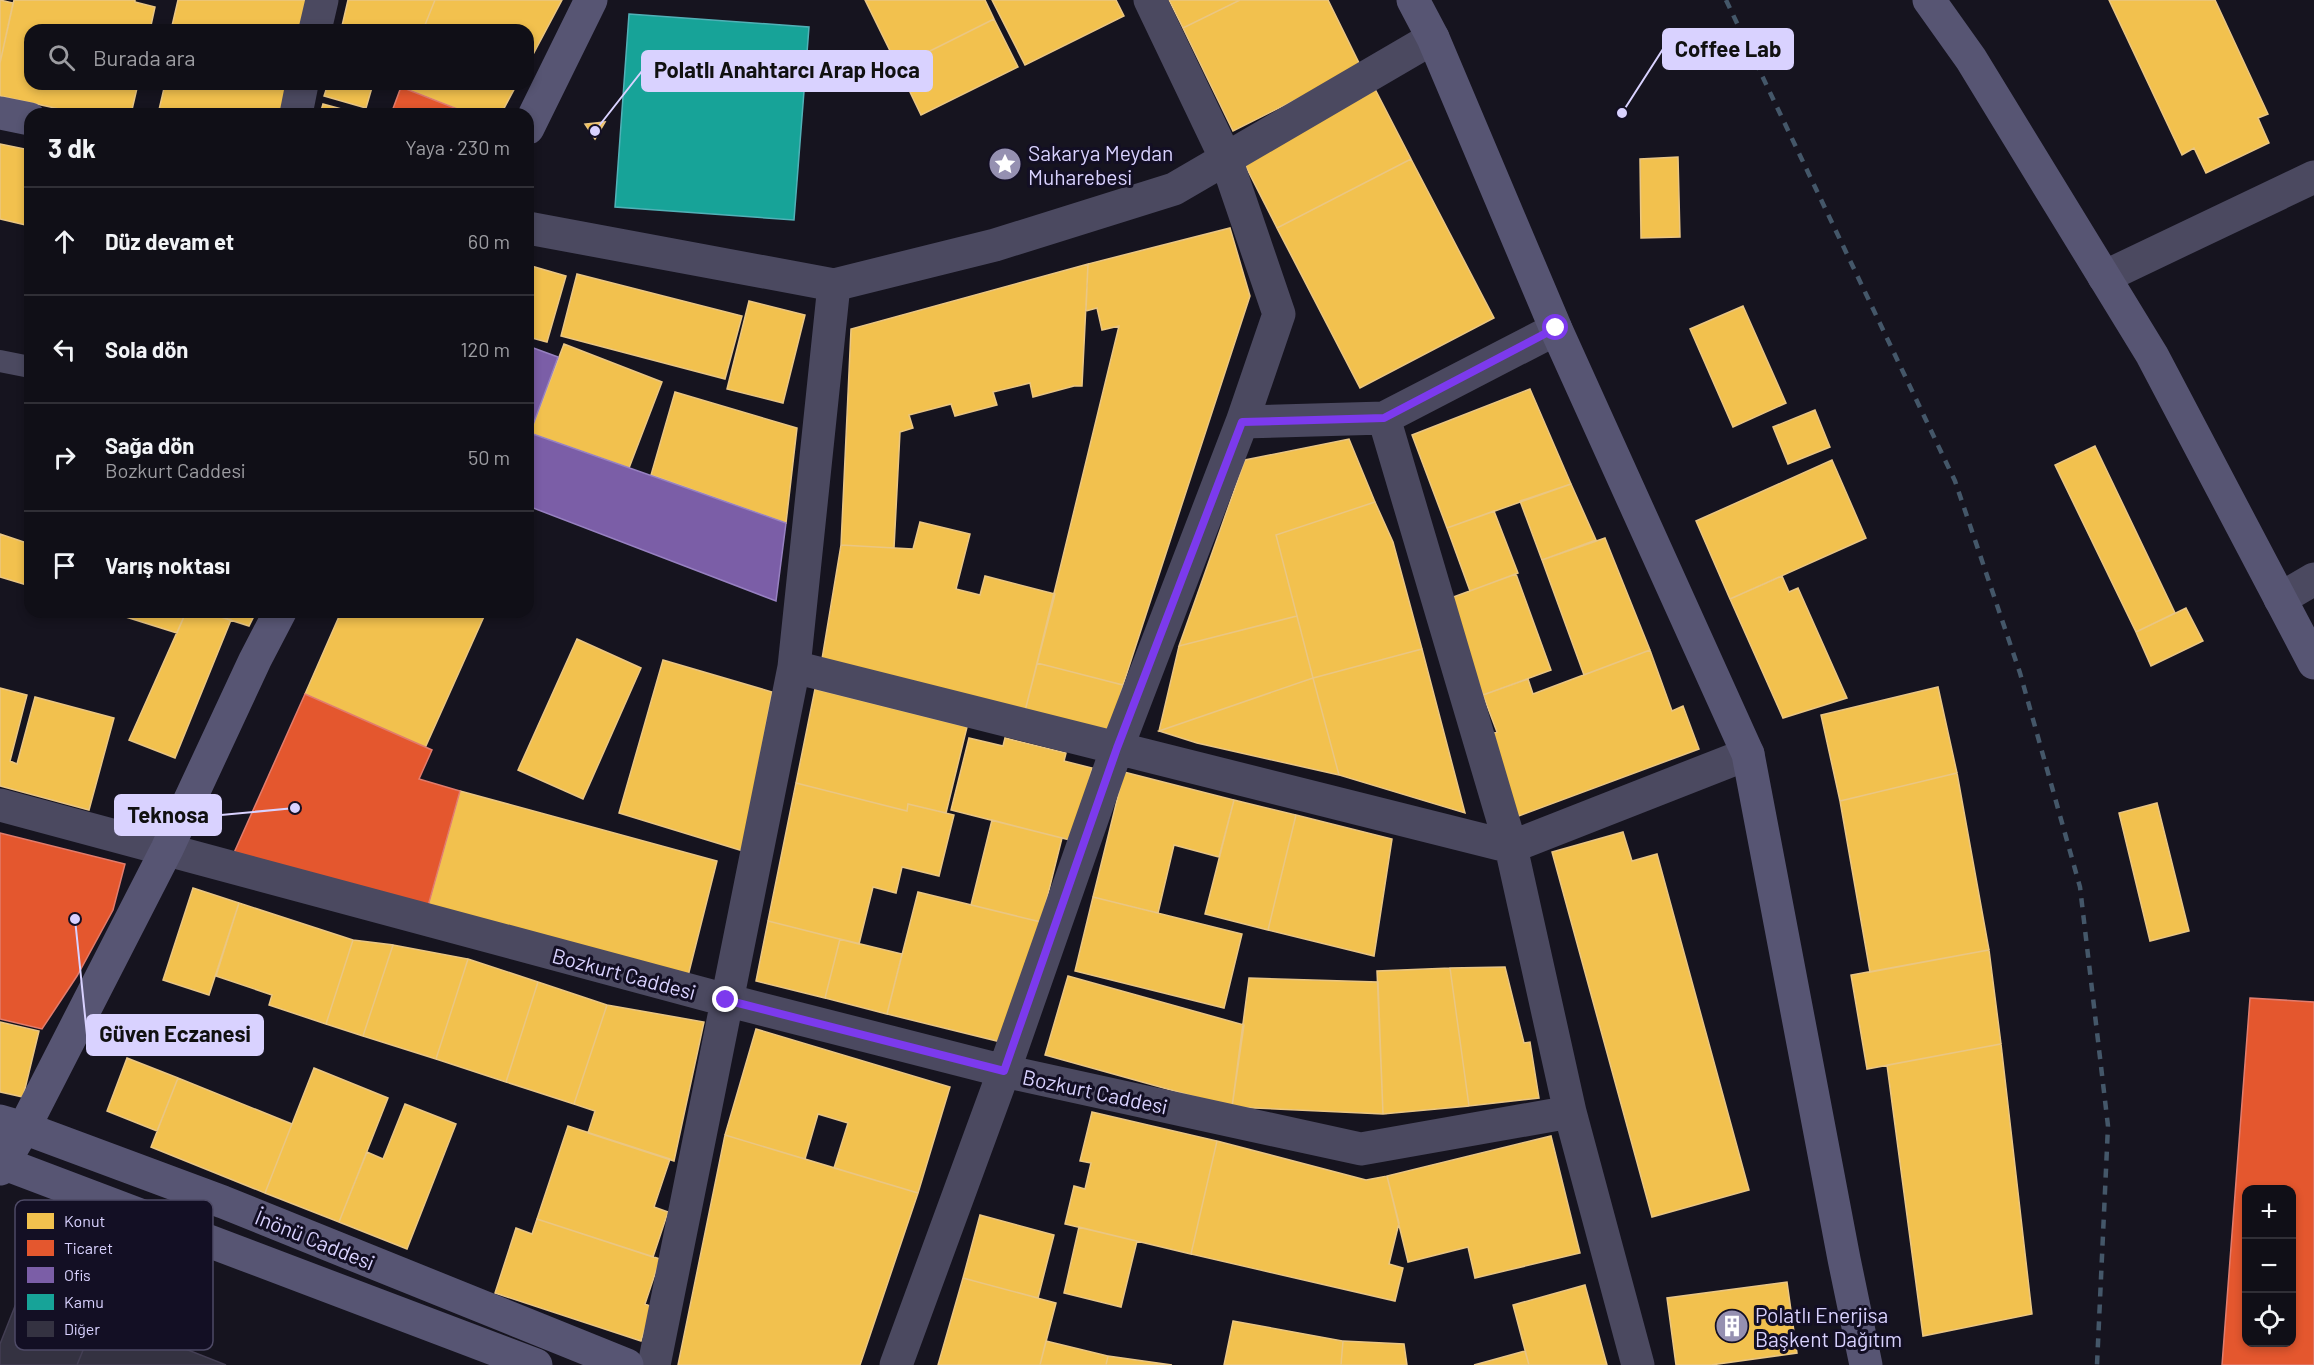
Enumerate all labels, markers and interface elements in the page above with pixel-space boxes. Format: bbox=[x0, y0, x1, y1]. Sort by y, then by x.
search box bbox=[24, 24, 534, 90]
callout: Coffee Lab bbox=[1663, 29, 1793, 69]
text: Coffee Lab bbox=[1675, 35, 1781, 61]
icon: search bbox=[45, 41, 78, 74]
text: Burada ara bbox=[93, 44, 196, 70]
callout: Polatlı Anahtarcı Arap Hoca bbox=[642, 51, 932, 91]
text: Polatlı Anahtarcı Arap Hoca bbox=[654, 56, 920, 82]
text: 3 dk bbox=[48, 132, 96, 163]
text: Yaya · 230 m bbox=[405, 135, 510, 159]
place label: Sakarya Meydan Muharebesi bbox=[1028, 140, 1173, 189]
place icon: Sakarya Meydan Muharebesi bbox=[987, 146, 1023, 182]
icon: ahead bbox=[48, 225, 81, 258]
text: Düz devam et bbox=[105, 228, 234, 254]
text: 60 m bbox=[468, 229, 510, 253]
route start bbox=[1542, 314, 1568, 340]
icon: left bbox=[48, 333, 81, 366]
text: Sola dön bbox=[105, 336, 188, 362]
text: 120 m bbox=[460, 337, 510, 361]
text: Sağa dön bbox=[105, 432, 194, 458]
icon: right bbox=[48, 441, 81, 474]
text: 50 m bbox=[468, 445, 510, 469]
text: Bozkurt Caddesi bbox=[105, 458, 245, 482]
icon: arrive bbox=[48, 549, 81, 582]
text: Varış noktası bbox=[105, 552, 230, 578]
callout: Teknosa bbox=[115, 795, 221, 835]
text: Teknosa bbox=[127, 801, 209, 827]
street label: Bozkurt Caddesi bbox=[550, 942, 698, 1004]
route end bbox=[712, 986, 738, 1012]
callout: Güven Eczanesi bbox=[87, 1015, 263, 1055]
text: Güven Eczanesi bbox=[99, 1020, 251, 1046]
street label: Bozkurt Caddesi bbox=[1020, 1063, 1170, 1119]
map controls bbox=[2242, 1185, 2296, 1347]
button: + bbox=[2242, 1185, 2296, 1239]
legend bbox=[15, 1200, 213, 1350]
street label: İnönü Caddesi bbox=[252, 1204, 378, 1274]
text: Konut bbox=[64, 1211, 105, 1230]
text: Ticaret bbox=[64, 1238, 113, 1257]
button: − bbox=[2242, 1239, 2296, 1293]
text: Ofis bbox=[64, 1265, 91, 1284]
text: Kamu bbox=[64, 1292, 104, 1311]
button: locate bbox=[2242, 1293, 2296, 1347]
place label: Polatlı Enerjisa Başkent Dağıtım bbox=[1755, 1302, 1902, 1351]
building icon: Polatlı Enerjisa Başkent Dağıtım bbox=[1714, 1308, 1750, 1344]
text: Diğer bbox=[64, 1319, 100, 1338]

